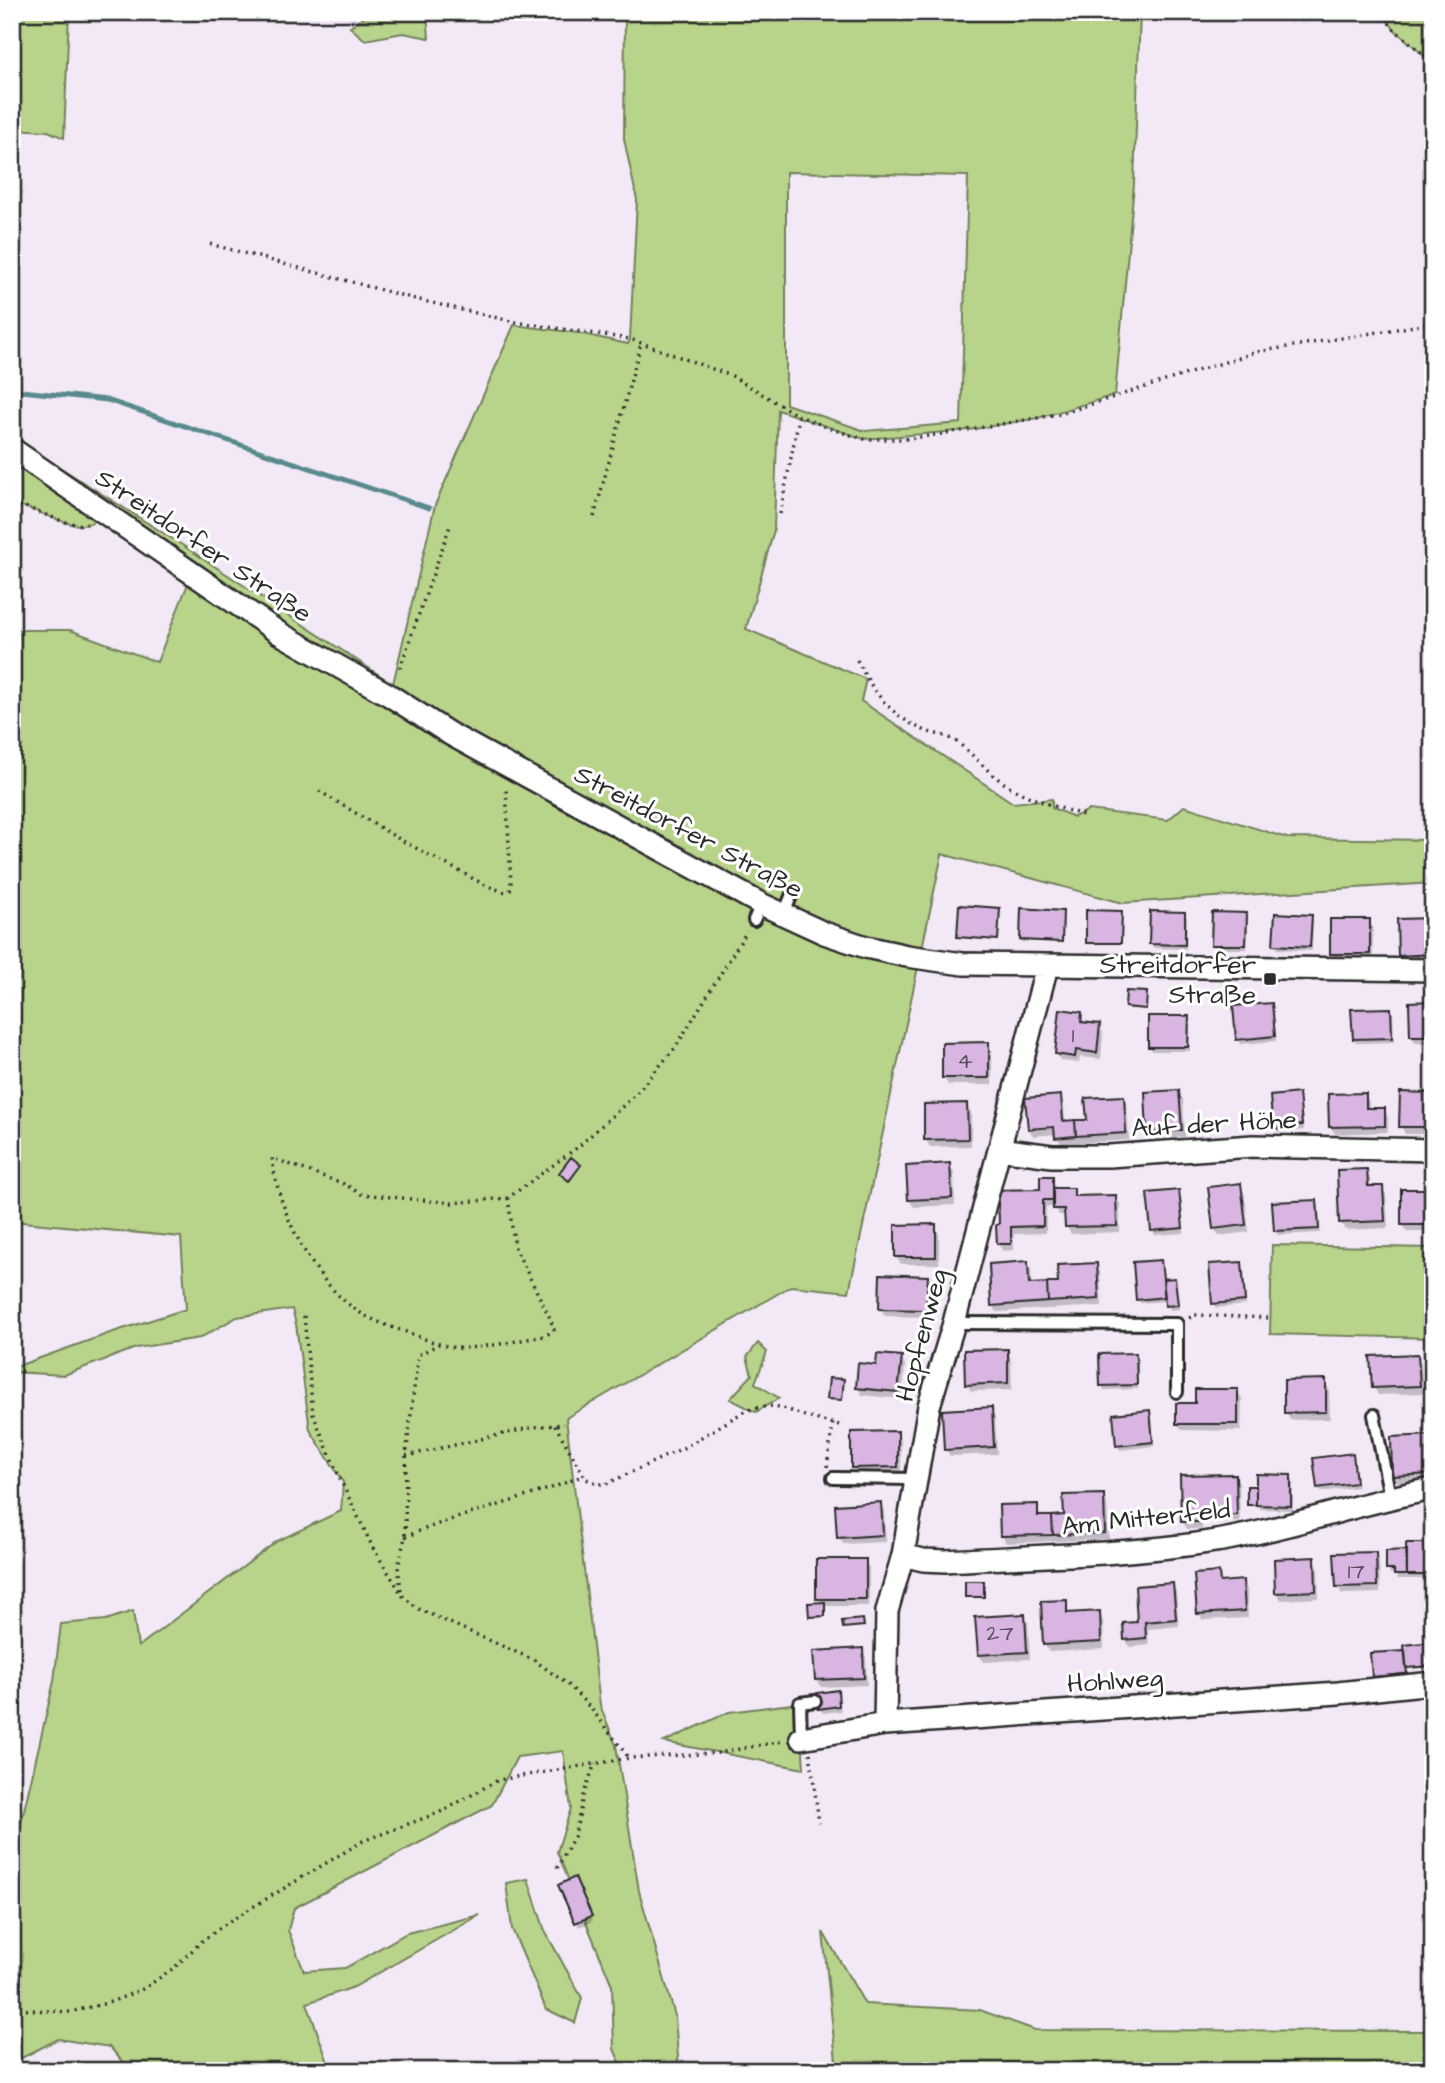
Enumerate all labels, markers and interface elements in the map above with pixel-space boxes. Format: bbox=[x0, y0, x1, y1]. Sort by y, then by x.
street label: Streitdorfer Straße bbox=[88, 460, 319, 632]
street label: Streitdorfer Straße bbox=[568, 756, 809, 907]
place label: Streitdorfer Straße bbox=[1100, 947, 1256, 1013]
marker: Streitdorfer Straße bbox=[1262, 971, 1278, 987]
house number: 1 bbox=[1072, 1019, 1075, 1051]
house number: 4 bbox=[957, 1045, 973, 1077]
street label: Auf der Höhe bbox=[1131, 1102, 1297, 1146]
street label: Hopfenweg bbox=[887, 1265, 959, 1406]
street label: Am Mitterfeld bbox=[1060, 1491, 1232, 1545]
house number: 17 bbox=[1347, 1555, 1365, 1587]
house number: 27 bbox=[986, 1617, 1014, 1649]
street label: Hohlweg bbox=[1066, 1660, 1164, 1704]

